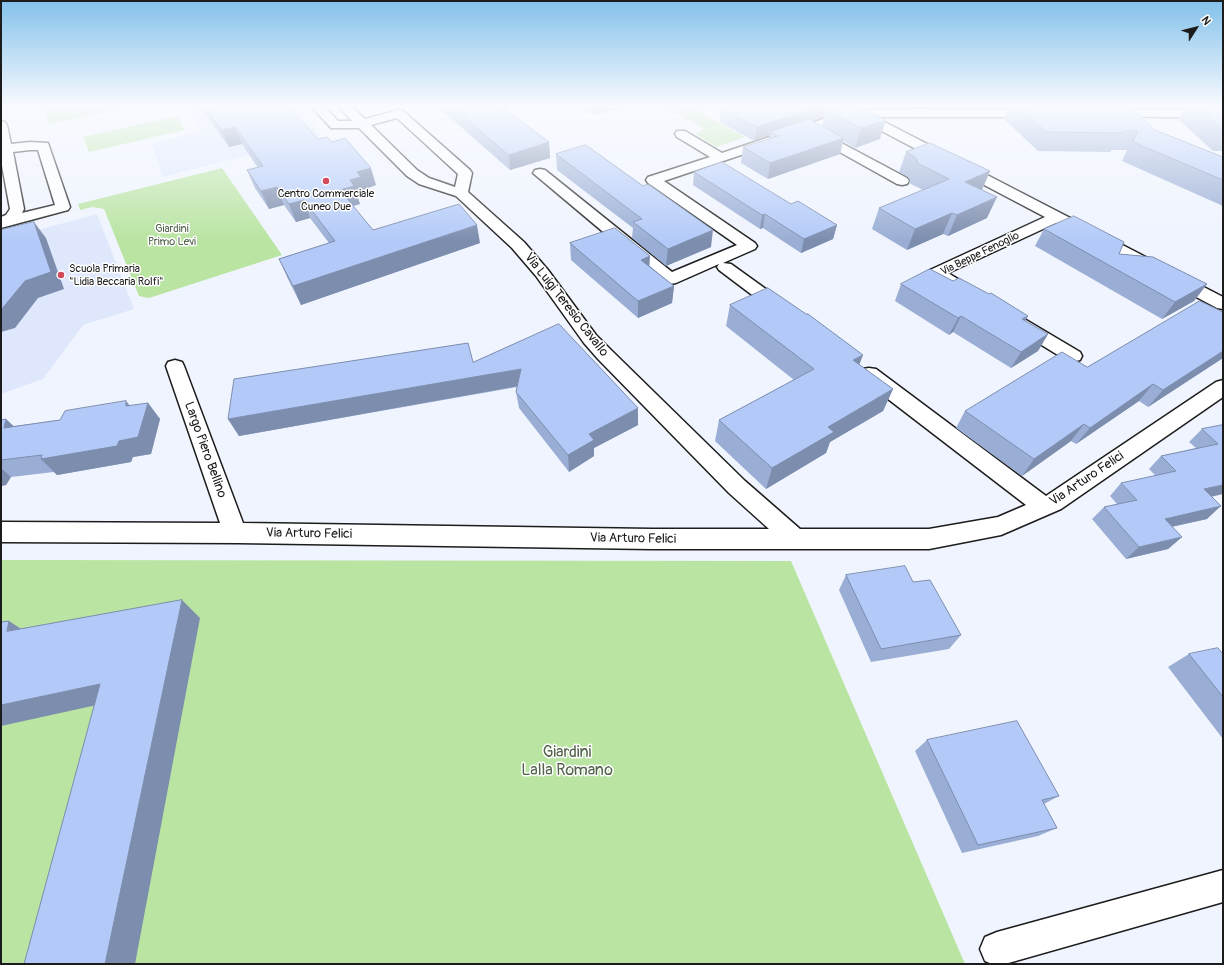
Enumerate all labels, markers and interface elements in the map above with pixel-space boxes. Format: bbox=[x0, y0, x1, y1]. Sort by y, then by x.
north arrow bbox=[1176, 8, 1216, 48]
text: N bbox=[1199, 14, 1214, 27]
marker: Centro Commerciale Cuneo Due bbox=[321, 176, 331, 186]
place label: Centro Commerciale Cuneo Due bbox=[278, 187, 374, 213]
park label: Giardini Primo Levi bbox=[148, 222, 196, 248]
street label: Via Beppe Fenoglio bbox=[939, 229, 1021, 279]
street label: Via Luigi Teresio Cavallo bbox=[521, 250, 611, 360]
place label: Scuola Primaria "Lidia Beccaria Rolfi" bbox=[69, 262, 164, 288]
marker: Scuola Primaria "Lidia Beccaria Rolfi" bbox=[56, 270, 66, 280]
street label: Largo Piero Bellino bbox=[180, 400, 230, 500]
street label: Via Arturo Felici bbox=[1047, 448, 1127, 510]
street label: Via Arturo Felici bbox=[266, 525, 352, 543]
street label: Via Arturo Felici bbox=[590, 530, 676, 548]
park label: Giardini Lalla Romano bbox=[521, 743, 613, 781]

